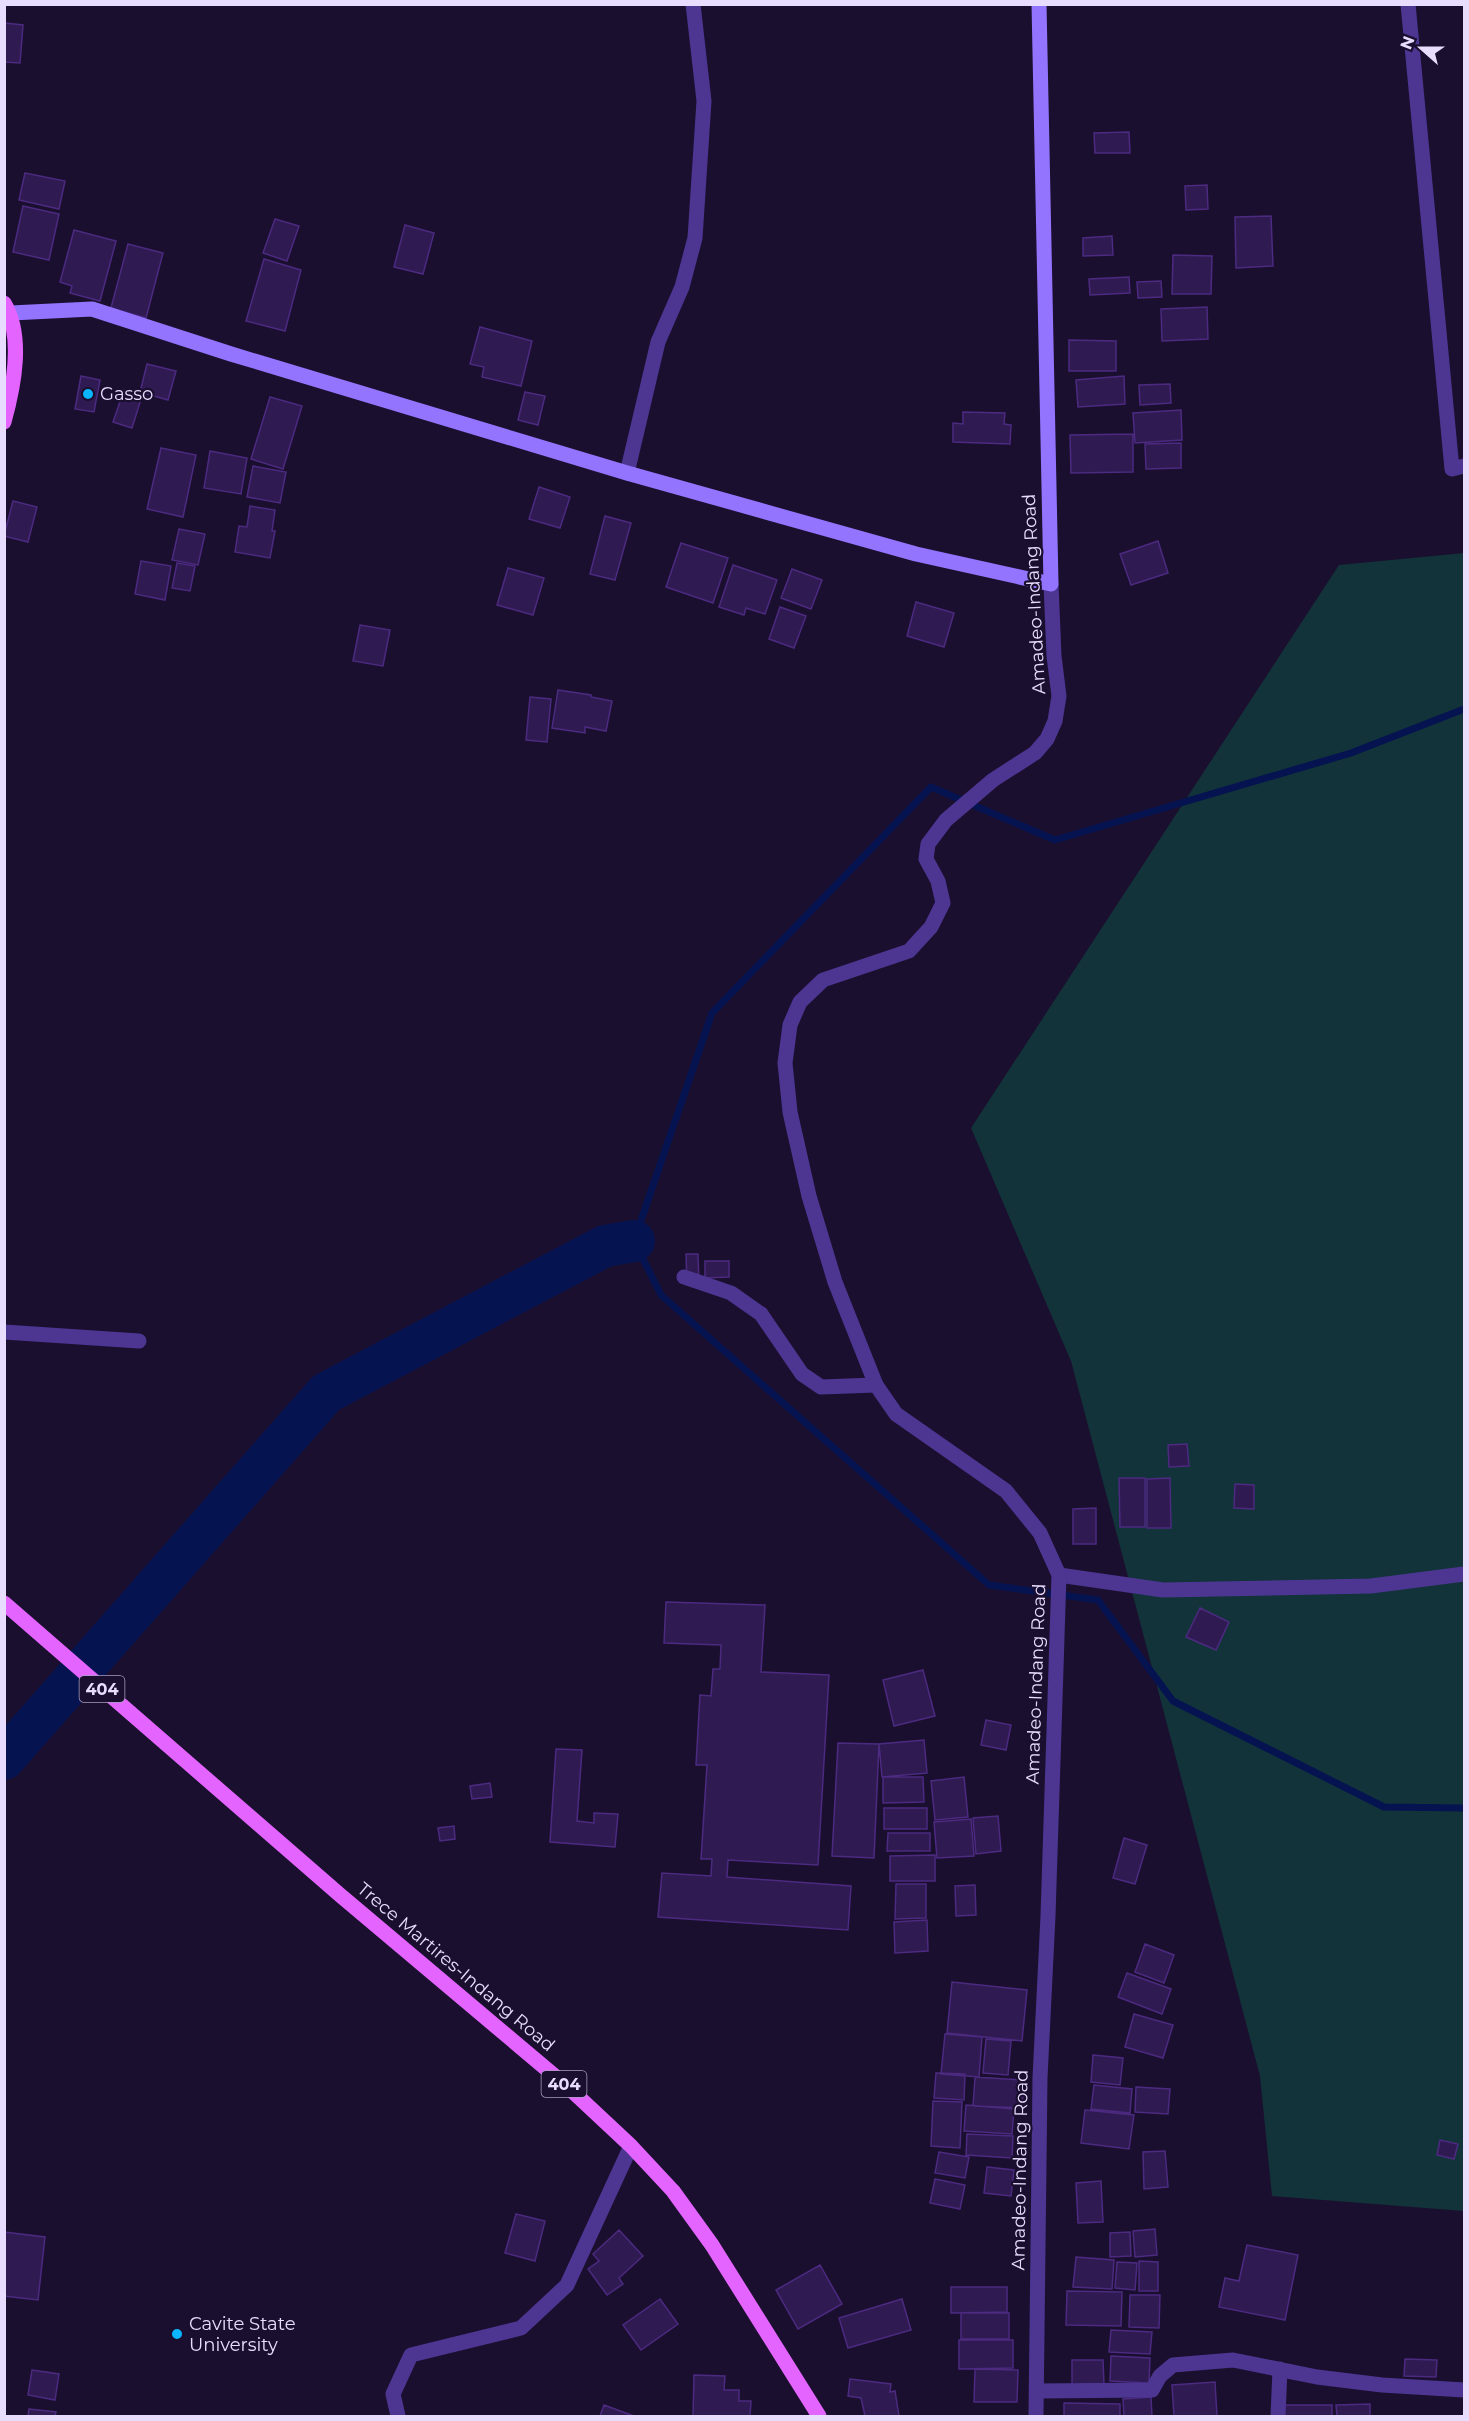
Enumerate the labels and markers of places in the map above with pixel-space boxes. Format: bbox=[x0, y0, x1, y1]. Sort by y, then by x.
place label: Gasso bbox=[100, 383, 153, 405]
marker: Gasso bbox=[81, 387, 95, 401]
place label: Cavite State University bbox=[189, 2313, 296, 2356]
marker: Cavite State University bbox=[170, 2327, 184, 2341]

